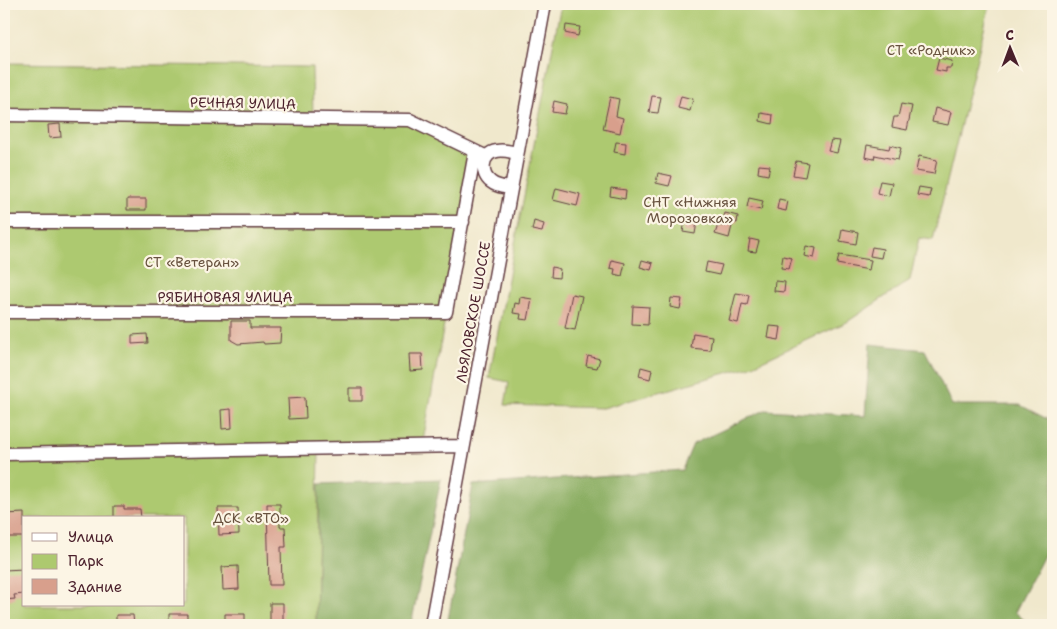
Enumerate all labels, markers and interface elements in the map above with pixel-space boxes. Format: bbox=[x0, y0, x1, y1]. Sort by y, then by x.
north arrow bbox=[984, 22, 1034, 72]
text: С bbox=[1005, 26, 1014, 44]
park label: СТ «Родник» bbox=[887, 41, 975, 59]
street label: РЕЧНАЯ УЛИЦА bbox=[190, 93, 296, 113]
park label: СНТ «Нижняя Морозовка» bbox=[643, 193, 737, 227]
street label: ЛЬЯЛОВСКОЕ ШОССЕ bbox=[452, 240, 494, 384]
park label: СТ «Ветеран» bbox=[145, 253, 239, 271]
street label: РЯБИНОВАЯ УЛИЦА bbox=[157, 288, 293, 306]
park label: ДСК «ВТО» bbox=[213, 509, 289, 527]
legend bbox=[22, 516, 185, 606]
text: Улица bbox=[68, 527, 114, 547]
text: Парк bbox=[68, 551, 104, 571]
text: Здание bbox=[68, 577, 122, 597]

